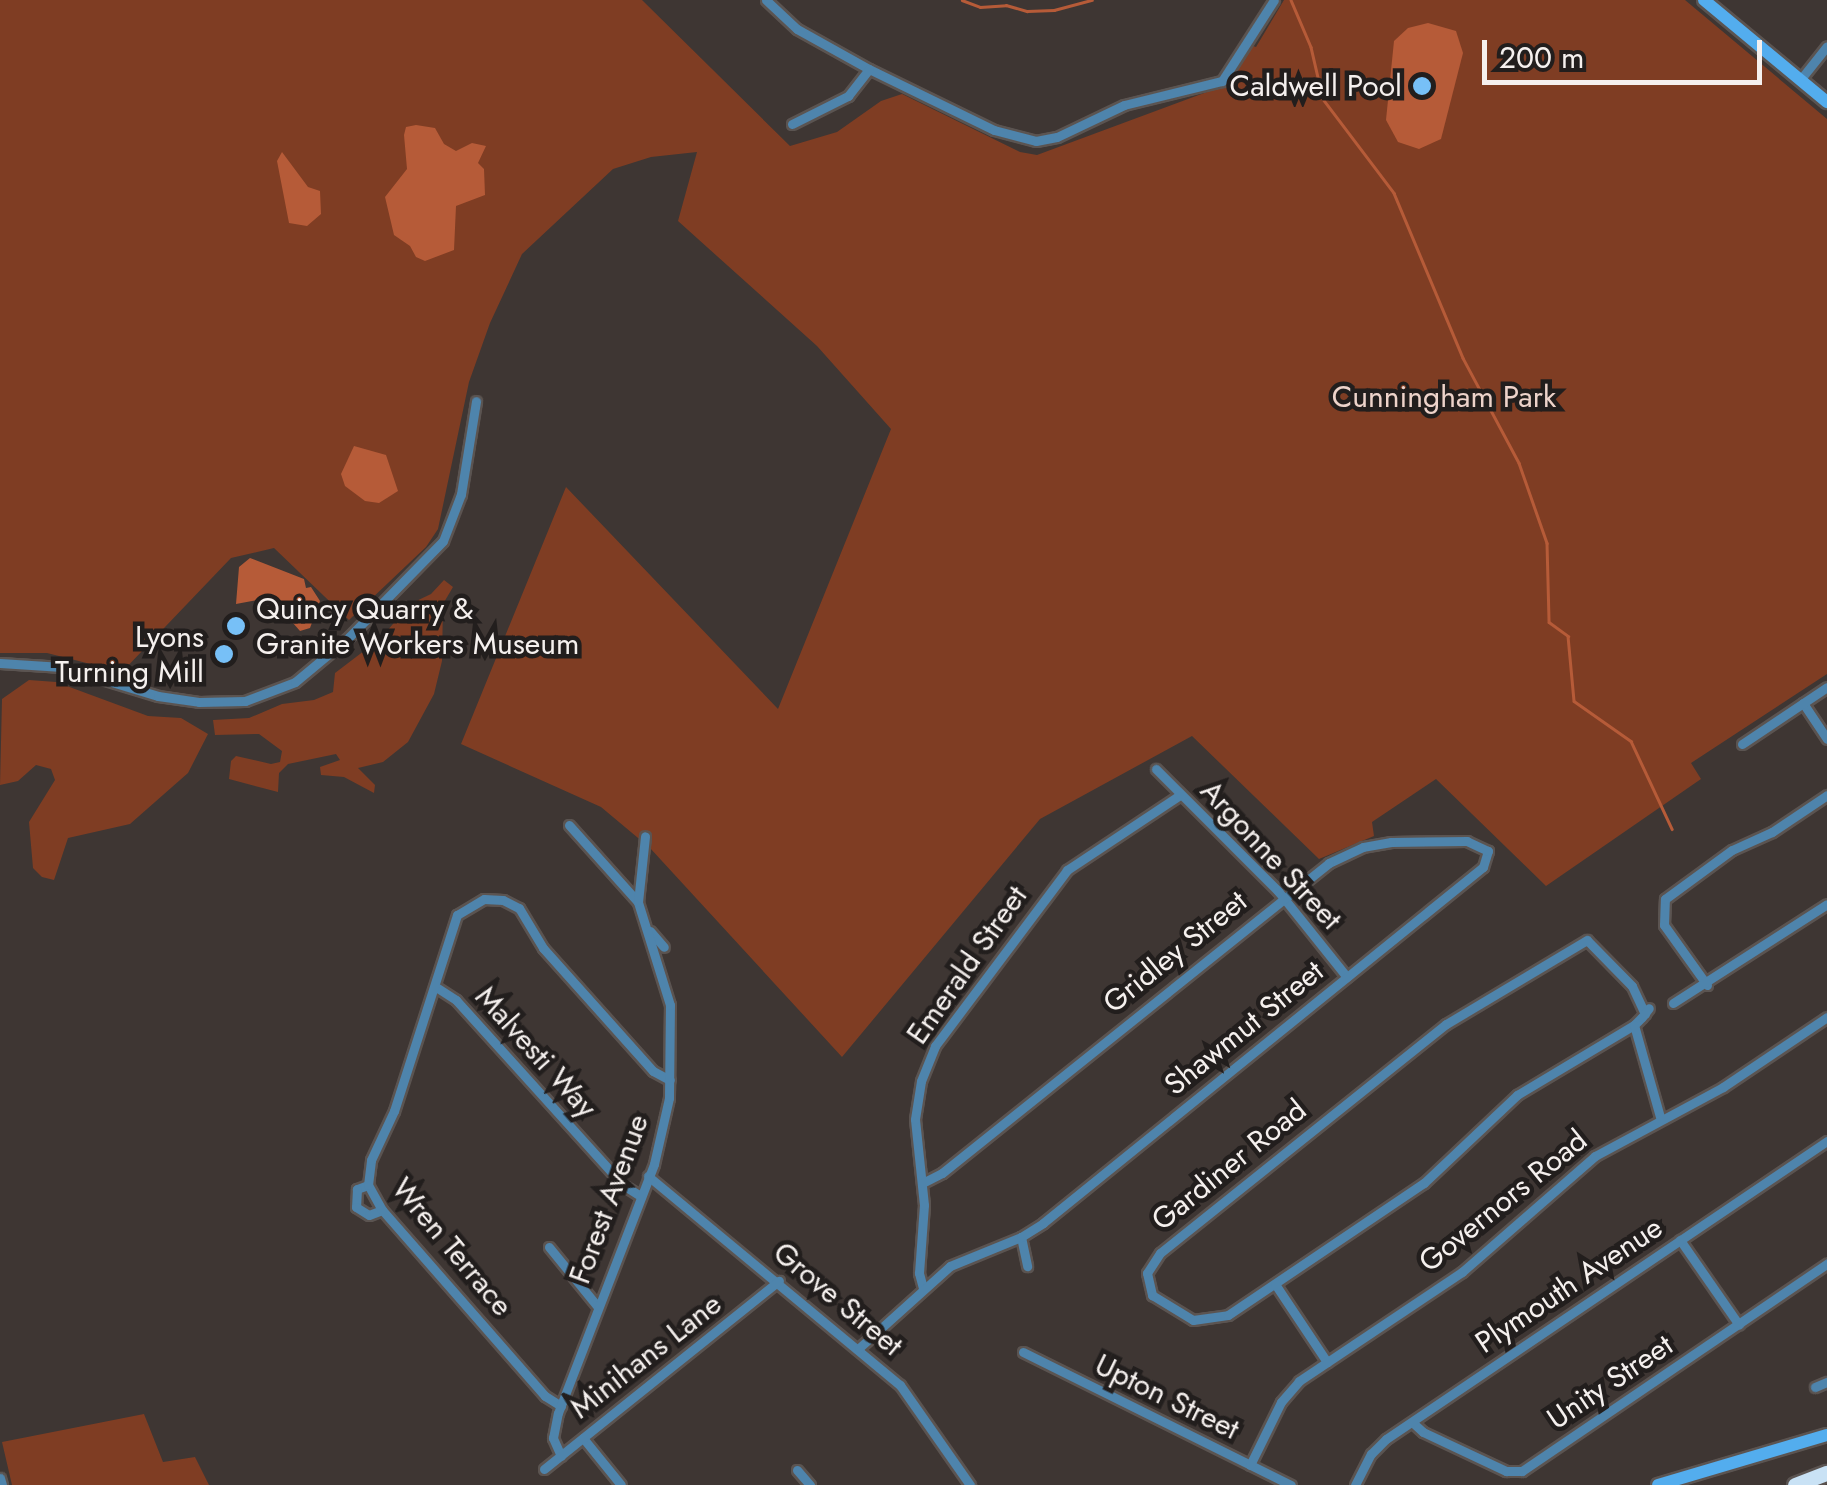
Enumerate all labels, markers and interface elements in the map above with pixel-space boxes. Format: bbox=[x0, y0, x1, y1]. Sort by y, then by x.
scale bar bbox=[1487, 20, 1767, 82]
text: 200 m bbox=[1499, 36, 1584, 79]
place label: Caldwell Pool bbox=[1230, 68, 1402, 104]
marker: Caldwell Pool bbox=[1411, 75, 1433, 97]
park label: Cunningham Park bbox=[1332, 379, 1556, 415]
place label: Quincy Quarry & Granite Workers Museum bbox=[256, 591, 579, 662]
marker: Quincy Quarry & Granite Workers Museum bbox=[225, 615, 247, 637]
place label: Lyons Turning Mill bbox=[55, 619, 204, 690]
marker: Lyons Turning Mill bbox=[213, 643, 235, 665]
street label: Argonne Street bbox=[1193, 773, 1349, 937]
street label: Emerald Street bbox=[899, 879, 1035, 1051]
street label: Gridley Street bbox=[1096, 883, 1254, 1021]
street label: Shawmut Street bbox=[1157, 953, 1331, 1103]
street label: Malvesti Way bbox=[468, 979, 604, 1125]
street label: Gardiner Road bbox=[1145, 1092, 1313, 1238]
street label: Forest Avenue bbox=[562, 1109, 656, 1289]
street label: Governors Road bbox=[1412, 1122, 1594, 1280]
street label: Wren Terrace bbox=[384, 1171, 520, 1323]
street label: Plymouth Avenue bbox=[1469, 1209, 1669, 1361]
street label: Grove Street bbox=[766, 1234, 910, 1364]
street label: Minihans Lane bbox=[563, 1286, 729, 1426]
street label: Unity Street bbox=[1541, 1327, 1679, 1437]
street label: Upton Street bbox=[1089, 1347, 1245, 1447]

